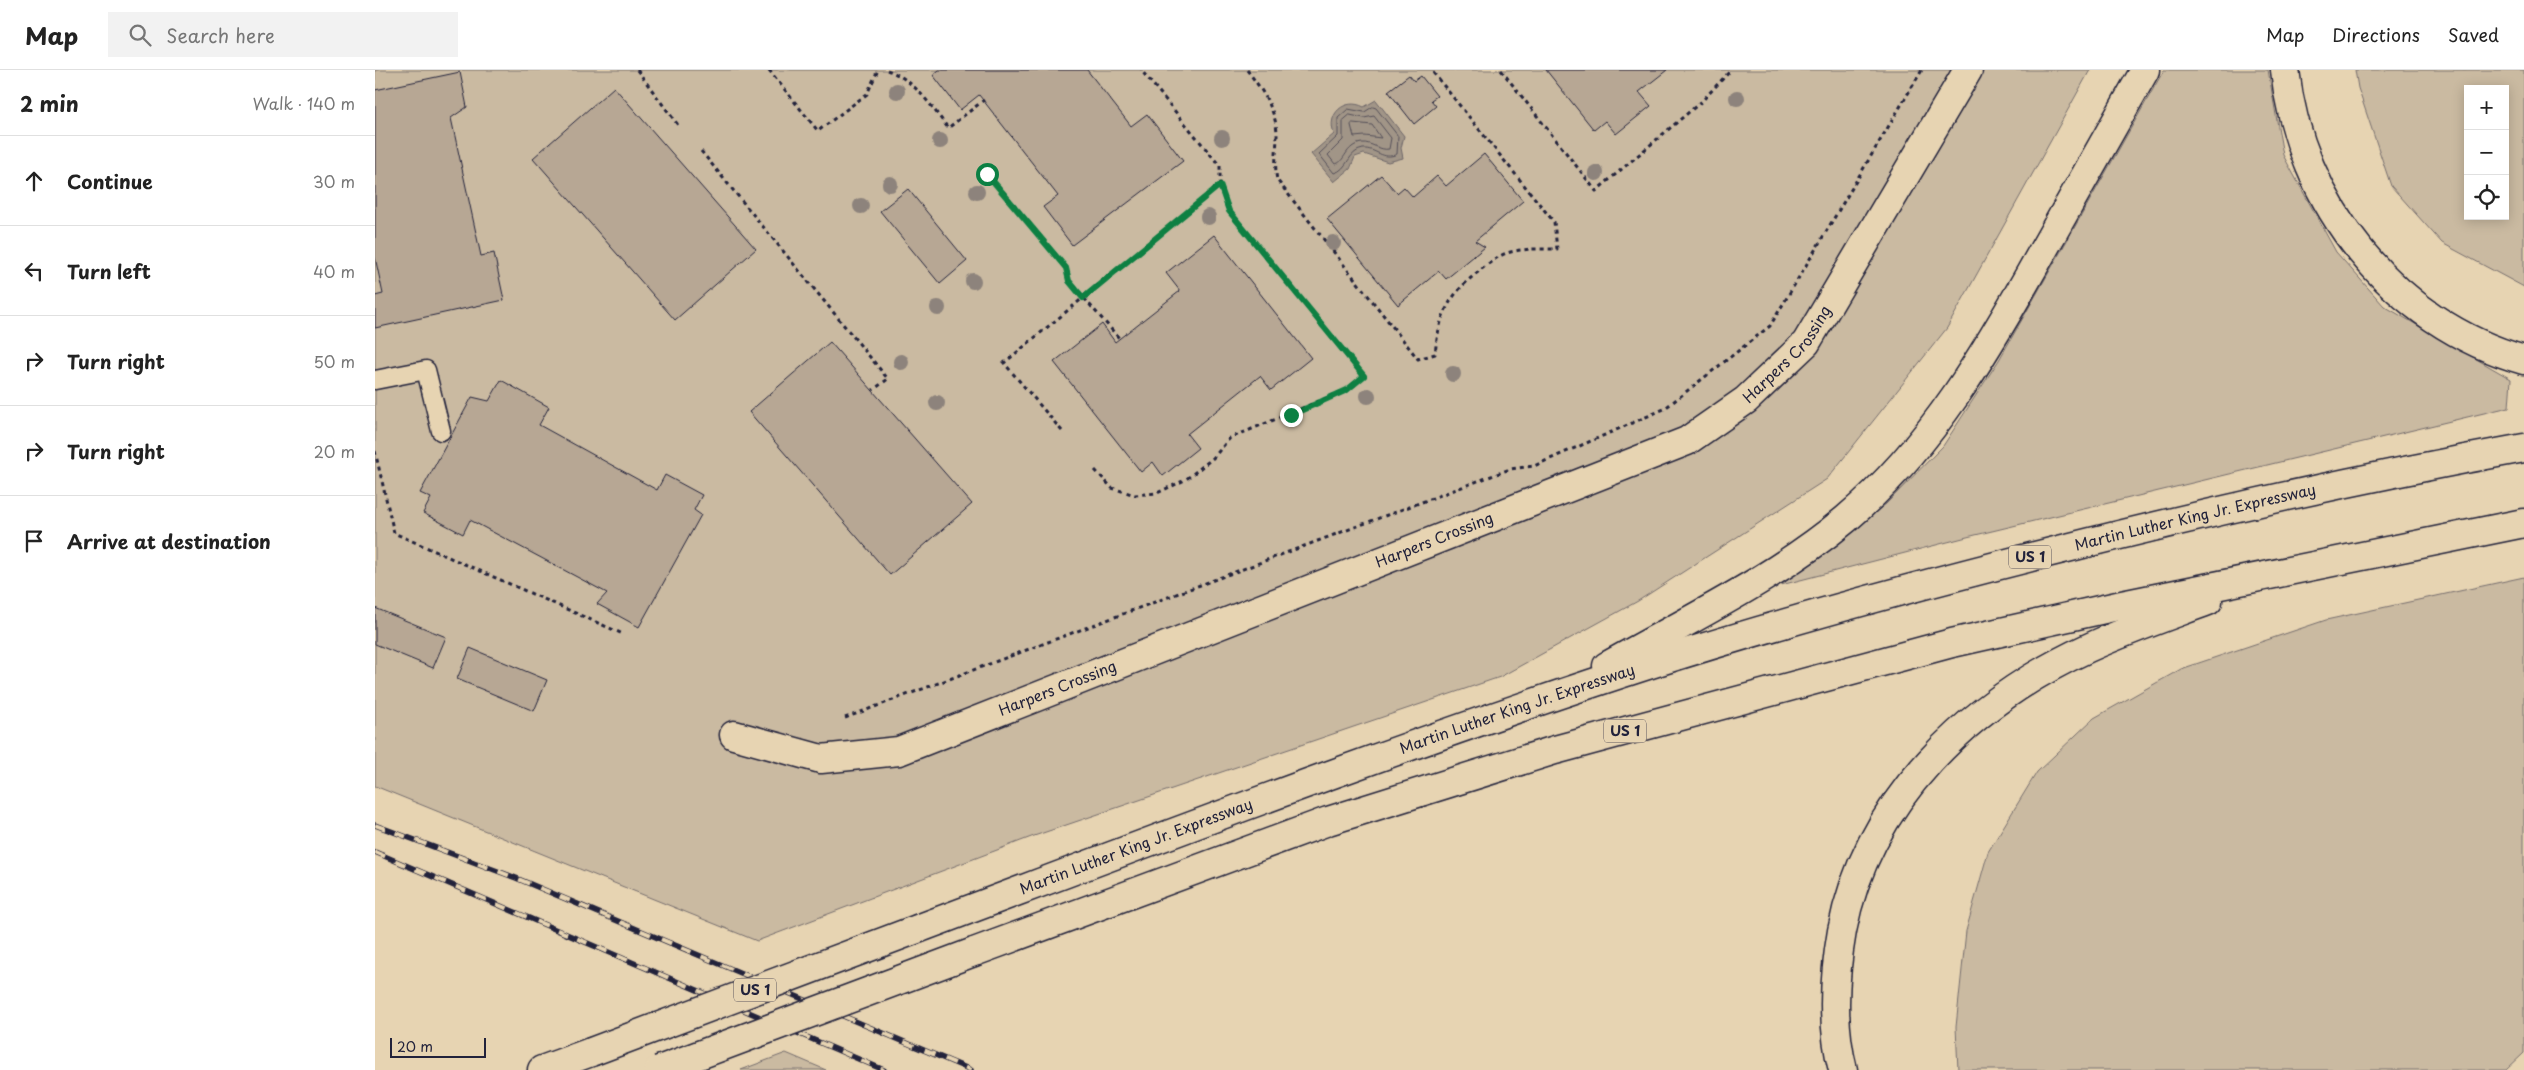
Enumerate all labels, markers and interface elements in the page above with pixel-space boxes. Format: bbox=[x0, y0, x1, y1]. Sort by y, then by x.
search box bbox=[108, 12, 458, 57]
text: Map bbox=[25, 17, 78, 53]
icon: search bbox=[126, 21, 154, 49]
text: Search here bbox=[166, 21, 275, 49]
text: Map bbox=[2266, 21, 2304, 48]
text: Directions bbox=[2332, 21, 2420, 48]
text: Saved bbox=[2448, 21, 2499, 48]
map controls bbox=[2464, 85, 2509, 220]
button: + bbox=[2464, 85, 2509, 130]
text: 2 min bbox=[20, 87, 79, 119]
text: Walk · 140 m bbox=[253, 91, 355, 115]
button: − bbox=[2464, 130, 2509, 175]
route start bbox=[976, 163, 999, 186]
icon: ahead bbox=[20, 167, 48, 195]
text: Continue bbox=[67, 167, 153, 195]
text: 30 m bbox=[313, 169, 355, 193]
button: locate bbox=[2464, 175, 2509, 220]
icon: left bbox=[20, 257, 48, 285]
text: Turn left bbox=[67, 257, 151, 285]
text: 40 m bbox=[313, 259, 355, 283]
street label: Harpers Crossing bbox=[1737, 301, 1836, 408]
icon: right bbox=[20, 347, 48, 375]
text: Turn right bbox=[67, 347, 165, 375]
text: 50 m bbox=[314, 349, 355, 373]
route end bbox=[1280, 404, 1303, 427]
icon: right bbox=[20, 437, 48, 465]
text: Turn right bbox=[67, 437, 165, 465]
text: 20 m bbox=[314, 439, 355, 463]
street label: Martin Luther King Jr. Expressway bbox=[2072, 477, 2318, 556]
street label: Harpers Crossing bbox=[1372, 505, 1496, 573]
icon: arrive bbox=[20, 527, 48, 555]
text: Arrive at destination bbox=[67, 527, 271, 555]
road number: US 1 bbox=[2009, 546, 2051, 568]
street label: Harpers Crossing bbox=[995, 654, 1119, 721]
street label: Martin Luther King Jr. Expressway bbox=[1396, 657, 1637, 759]
road number: US 1 bbox=[1604, 719, 1646, 742]
street label: Martin Luther King Jr. Expressway bbox=[1016, 791, 1255, 899]
road number: US 1 bbox=[734, 978, 776, 1002]
scale bar bbox=[390, 1035, 486, 1058]
text: 20 m bbox=[397, 1036, 433, 1057]

